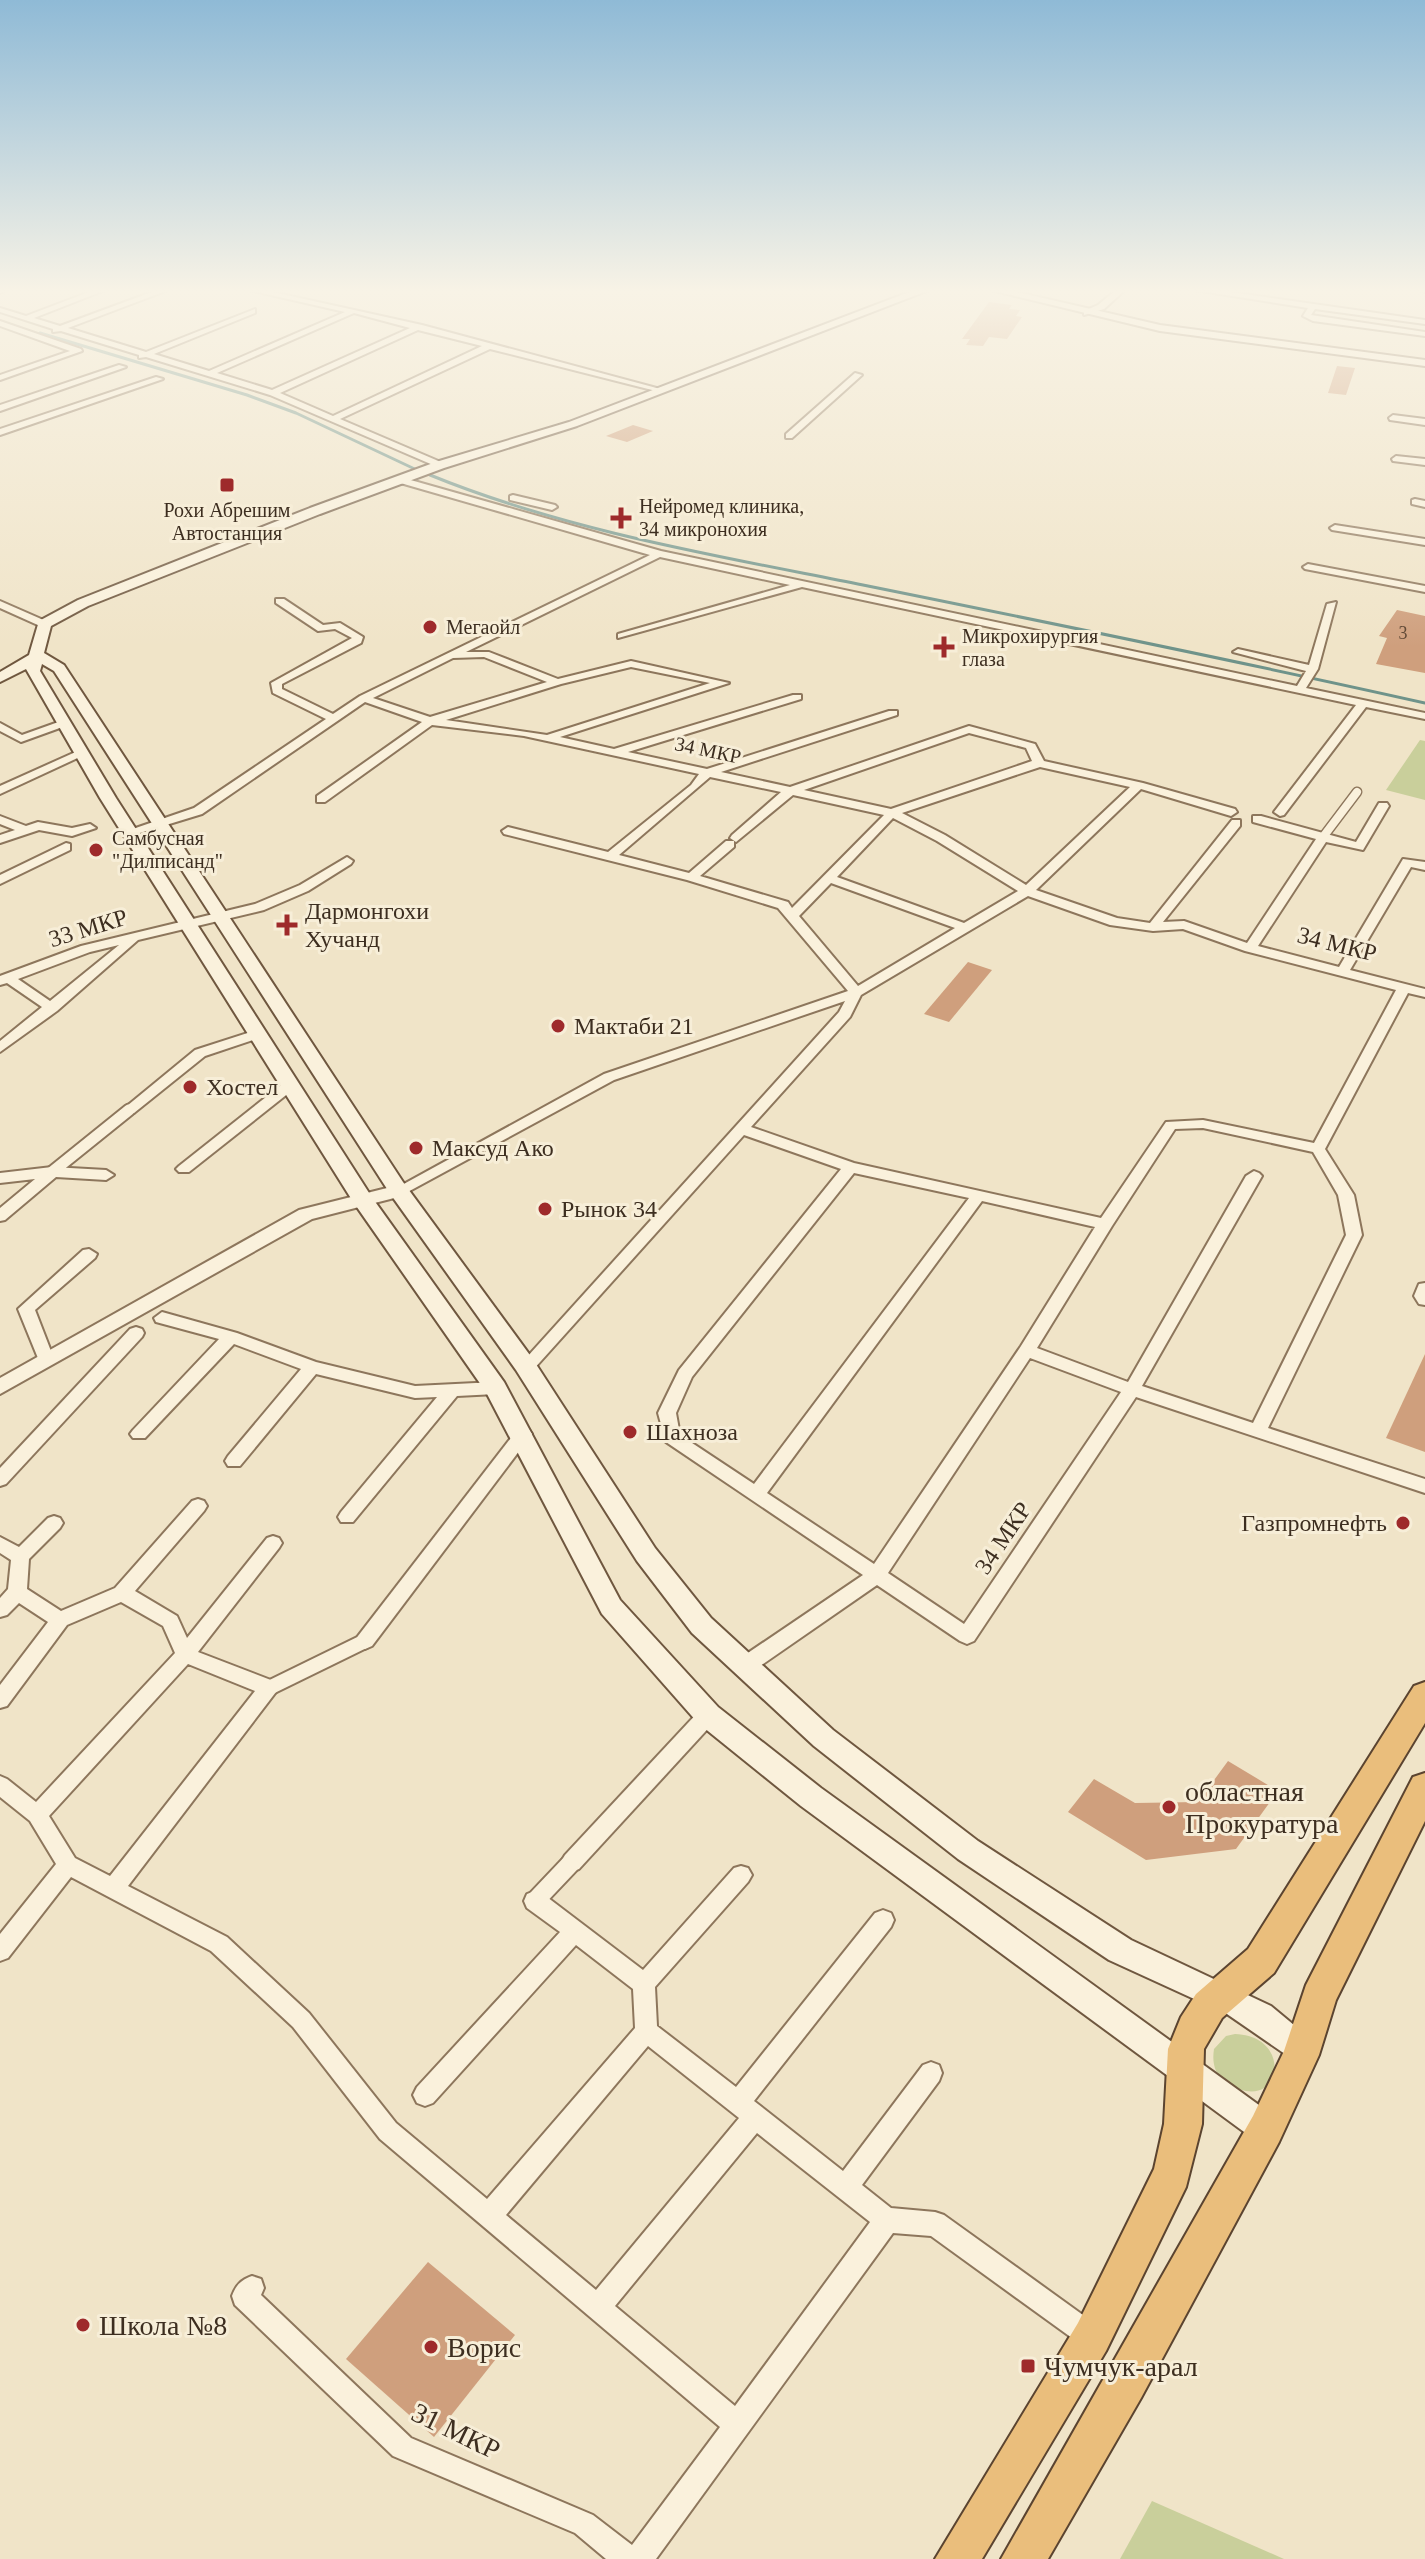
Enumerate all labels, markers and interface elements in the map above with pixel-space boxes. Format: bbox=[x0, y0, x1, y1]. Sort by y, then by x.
marker: Рохи Абрешим Автостанция bbox=[218, 476, 236, 494]
place label: Нейромед клиника, 34 микронохия bbox=[639, 495, 804, 541]
place label: Рохи Абрешим Автостанция bbox=[163, 499, 291, 545]
marker: Нейромед клиника, 34 микронохия bbox=[610, 507, 632, 529]
place label: Мегаойл bbox=[446, 616, 520, 638]
marker: Мегаойл bbox=[421, 618, 439, 636]
house number: 3 bbox=[1399, 623, 1408, 643]
place label: Микрохирургия глаза bbox=[962, 625, 1098, 670]
marker: Микрохирургия глаза bbox=[933, 636, 955, 658]
street label: 34 МКР bbox=[673, 732, 743, 768]
place label: Самбусная "Дилписанд" bbox=[112, 827, 223, 873]
marker: Самбусная "Дилписанд" bbox=[87, 841, 105, 859]
place label: Дармонгохи Хучанд bbox=[305, 898, 429, 952]
street label: 33 МКР bbox=[46, 904, 130, 952]
marker: Дармонгохи Хучанд bbox=[276, 914, 298, 936]
street label: 34 МКР bbox=[1295, 922, 1379, 966]
place label: Мактаби 21 bbox=[574, 1013, 694, 1039]
marker: Мактаби 21 bbox=[549, 1017, 567, 1035]
place label: Хостел bbox=[206, 1074, 278, 1100]
marker: Хостел bbox=[181, 1078, 199, 1096]
place label: Максуд Ако bbox=[432, 1135, 554, 1161]
marker: Максуд Ако bbox=[407, 1139, 425, 1157]
place label: Рынок 34 bbox=[561, 1196, 657, 1222]
marker: Рынок 34 bbox=[536, 1200, 554, 1218]
place label: Шахноза bbox=[646, 1419, 738, 1445]
marker: Шахноза bbox=[621, 1423, 639, 1441]
street label: 34 МКР bbox=[970, 1497, 1036, 1579]
place label: Газпромнефть bbox=[1241, 1510, 1387, 1536]
marker: Газпромнефть bbox=[1394, 1514, 1412, 1532]
place label: областная Прокуратура bbox=[1185, 1776, 1339, 1839]
marker: областная Прокуратура bbox=[1160, 1798, 1178, 1816]
place label: Школа №8 bbox=[99, 2310, 227, 2341]
marker: Школа №8 bbox=[74, 2316, 92, 2334]
place label: Ворис bbox=[447, 2332, 521, 2363]
marker: Ворис bbox=[422, 2338, 440, 2356]
place label: Чумчук-арал bbox=[1044, 2351, 1198, 2382]
marker: Чумчук-арал bbox=[1019, 2357, 1037, 2375]
street label: 31 МКР bbox=[407, 2396, 505, 2466]

